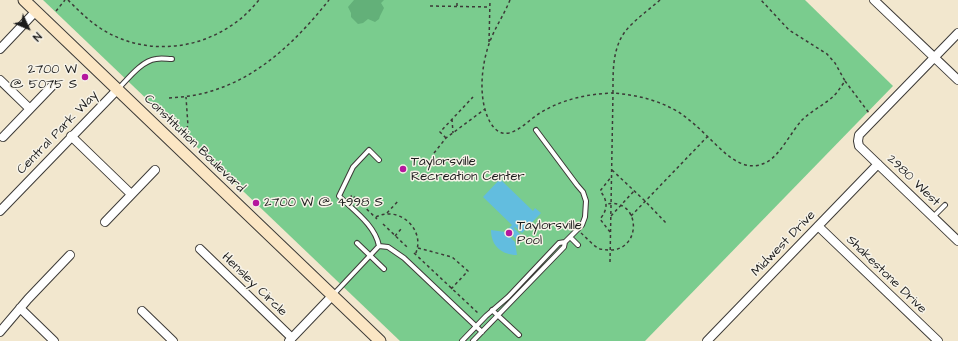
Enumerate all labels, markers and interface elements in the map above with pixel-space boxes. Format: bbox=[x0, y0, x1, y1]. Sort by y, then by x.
north arrow bbox=[8, 8, 48, 48]
text: N bbox=[29, 29, 45, 44]
place label: 2700 W @ 5075 S bbox=[10, 62, 77, 93]
marker: 2700 W @ 5075 S bbox=[80, 72, 90, 82]
street label: Central Park Way bbox=[14, 88, 102, 178]
street label: Constitution Boulevard bbox=[140, 92, 248, 196]
street label: 2980 West bbox=[883, 152, 943, 210]
place label: Taylorsville Recreation Center bbox=[411, 154, 525, 185]
marker: Taylorsville Recreation Center bbox=[398, 164, 408, 174]
place label: 2700 W @ 4998 S bbox=[264, 195, 383, 211]
marker: 2700 W @ 4998 S bbox=[251, 198, 261, 208]
street label: Midwest Drive bbox=[749, 208, 819, 280]
place label: Taylorsville Pool bbox=[517, 218, 582, 249]
marker: Taylorsville Pool bbox=[504, 228, 514, 238]
street label: Shakestone Drive bbox=[843, 233, 929, 317]
street label: Hensley Circle bbox=[218, 250, 290, 320]

